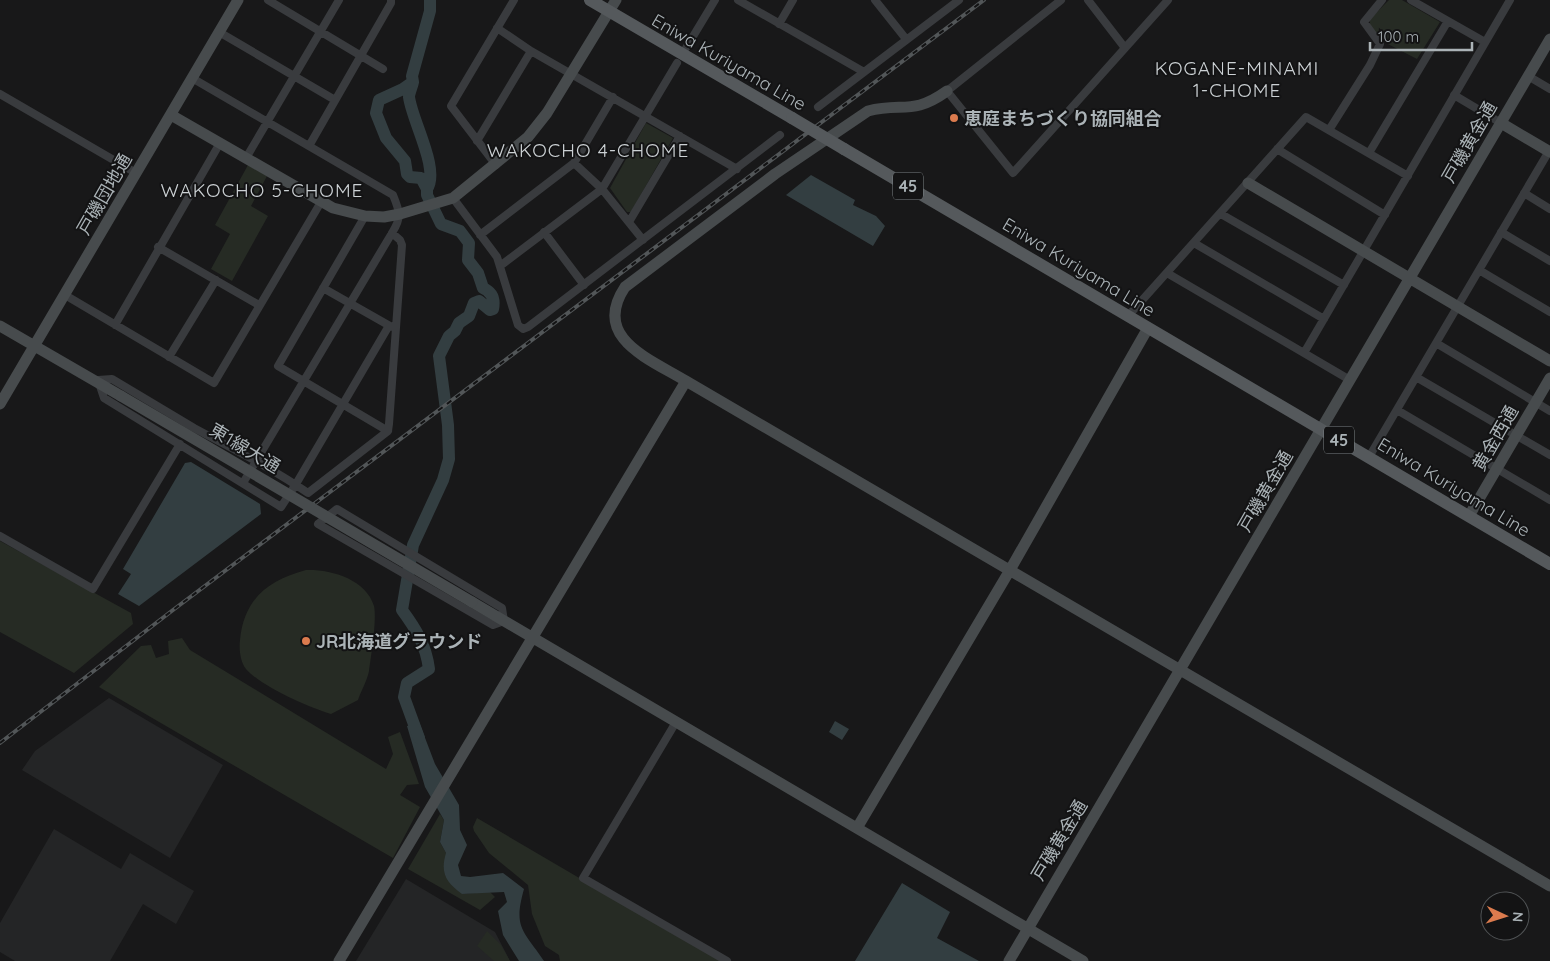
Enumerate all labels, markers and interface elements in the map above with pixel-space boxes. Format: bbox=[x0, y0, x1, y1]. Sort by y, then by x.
street label: Eniwa Kuriyama Line bbox=[648, 8, 810, 116]
scale bar bbox=[1370, 20, 1472, 52]
text: 100 m bbox=[1378, 27, 1419, 46]
district label: KOGANE-MINAMI 1-CHOME bbox=[1155, 56, 1319, 102]
street label: 戸磯黄金通 bbox=[1437, 97, 1501, 187]
place label: 恵庭まちづくり協同組合 bbox=[964, 107, 1162, 130]
marker: 恵庭まちづくり協同組合 bbox=[948, 112, 960, 124]
district label: WAKOCHO 4-CHOME bbox=[487, 138, 689, 162]
street label: 戸磯団地通 bbox=[72, 149, 136, 239]
road number: 45 bbox=[893, 172, 923, 200]
district label: WAKOCHO 5-CHOME bbox=[161, 178, 363, 202]
street label: Eniwa Kuriyama Line bbox=[998, 212, 1160, 322]
street label: 黄金西通 bbox=[1467, 401, 1523, 475]
street label: 東1線大通 bbox=[205, 418, 285, 478]
road number: 45 bbox=[1324, 426, 1354, 454]
street label: Eniwa Kuriyama Line bbox=[1373, 432, 1535, 542]
street label: 戸磯黄金通 bbox=[1233, 446, 1297, 536]
place label: JR北海道グラウンド bbox=[316, 630, 482, 653]
marker: JR北海道グラウンド bbox=[300, 635, 312, 647]
street label: 戸磯黄金通 bbox=[1026, 796, 1092, 884]
north arrow bbox=[1480, 891, 1530, 941]
text: N bbox=[1509, 911, 1527, 923]

